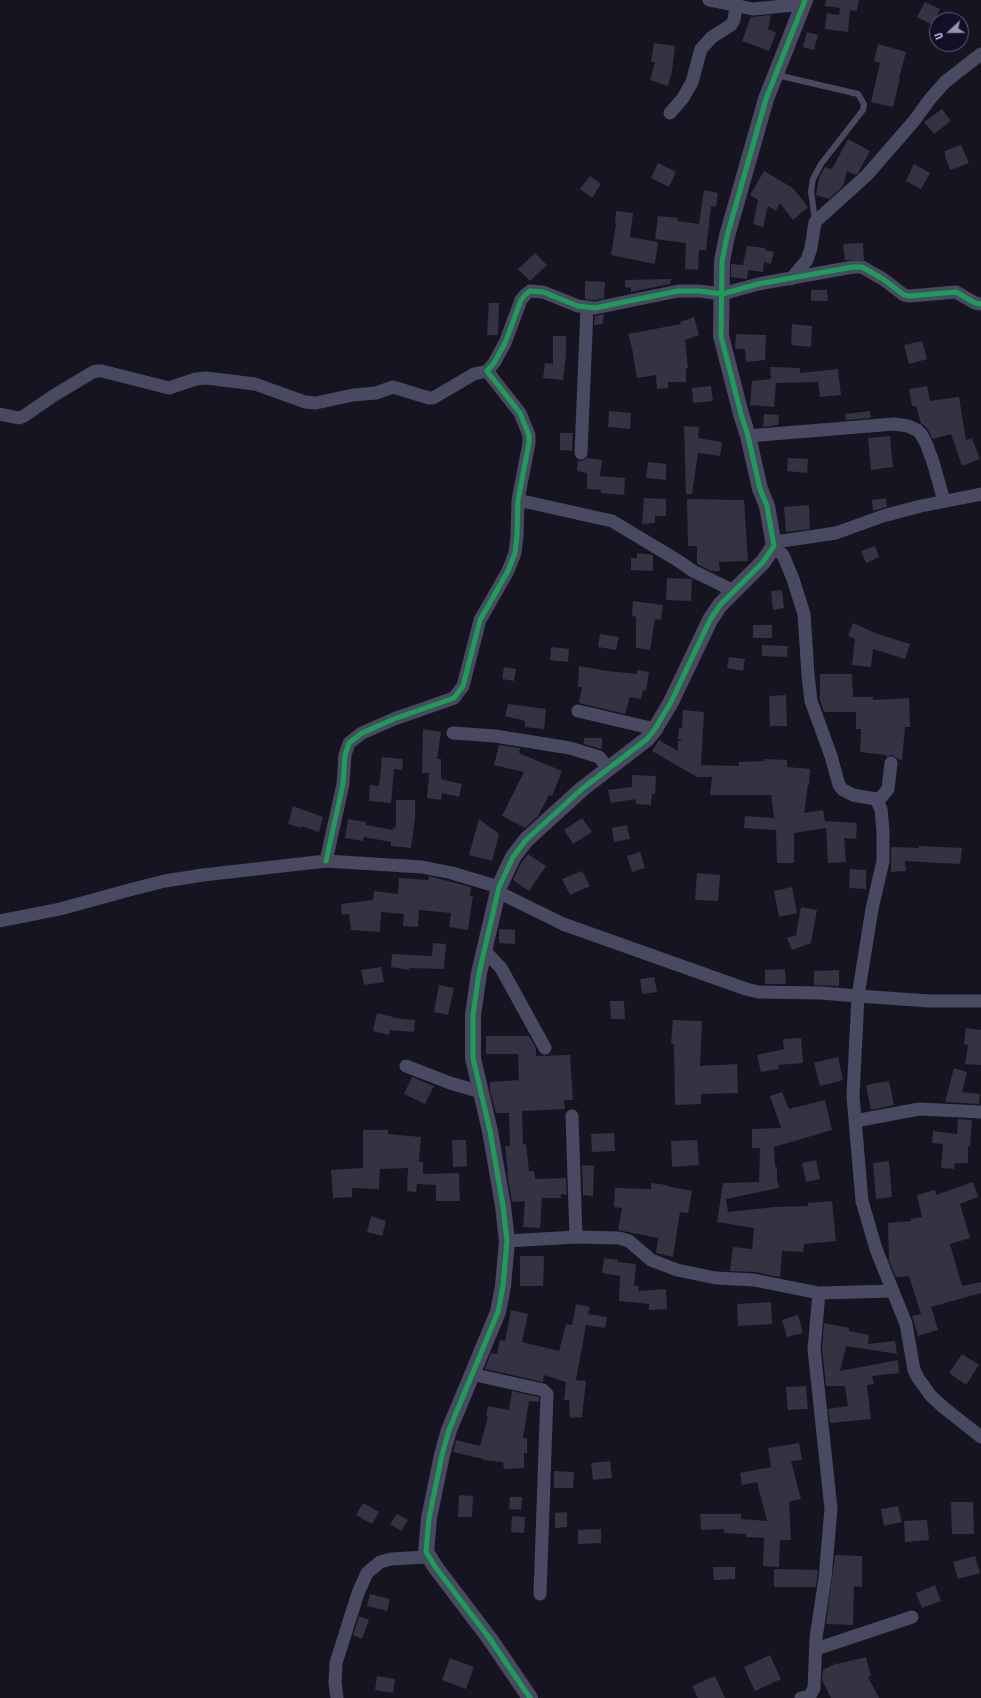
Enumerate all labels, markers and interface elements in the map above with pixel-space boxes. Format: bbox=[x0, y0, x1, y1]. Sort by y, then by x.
north arrow bbox=[929, 12, 969, 52]
text: U bbox=[931, 31, 946, 41]

